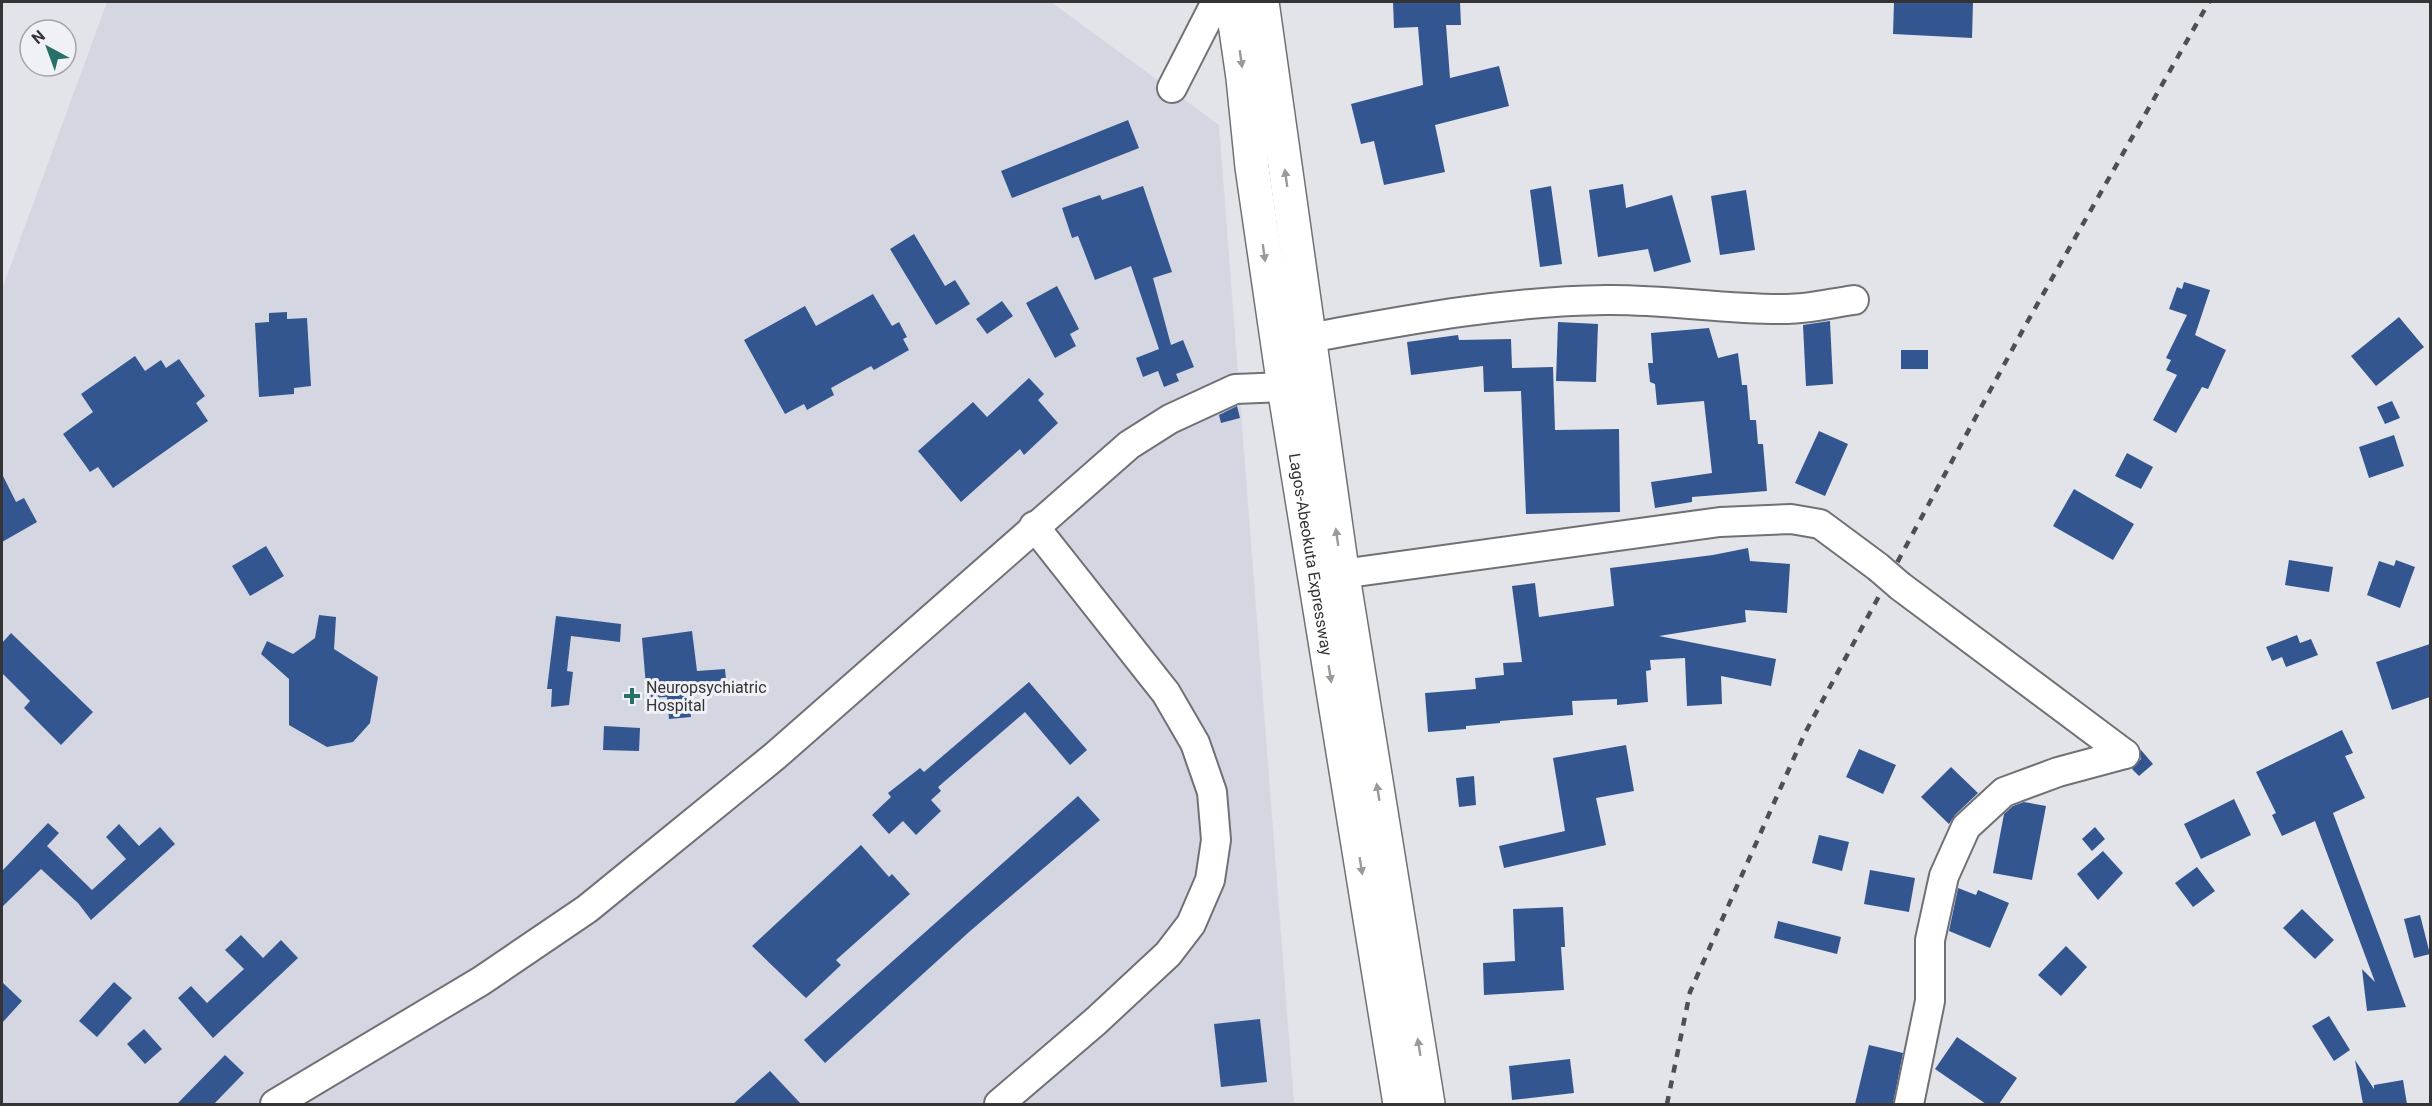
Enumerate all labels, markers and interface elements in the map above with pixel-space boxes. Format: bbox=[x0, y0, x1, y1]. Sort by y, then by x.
north arrow bbox=[18, 18, 78, 78]
text: N bbox=[28, 26, 49, 48]
one-way arrow bbox=[1236, 50, 1245, 69]
one-way arrow bbox=[1282, 168, 1291, 187]
one-way arrow bbox=[1260, 243, 1269, 262]
street label: Lagos-Abeokuta Expressway bbox=[1285, 452, 1336, 657]
one-way arrow bbox=[1333, 528, 1342, 547]
one-way arrow bbox=[1326, 664, 1335, 683]
place label: Neuropsychiatric Hospital bbox=[646, 678, 767, 715]
marker: Neuropsychiatric Hospital bbox=[623, 687, 641, 705]
one-way arrow bbox=[1373, 782, 1382, 801]
one-way arrow bbox=[1357, 857, 1366, 876]
one-way arrow bbox=[1414, 1037, 1423, 1056]

